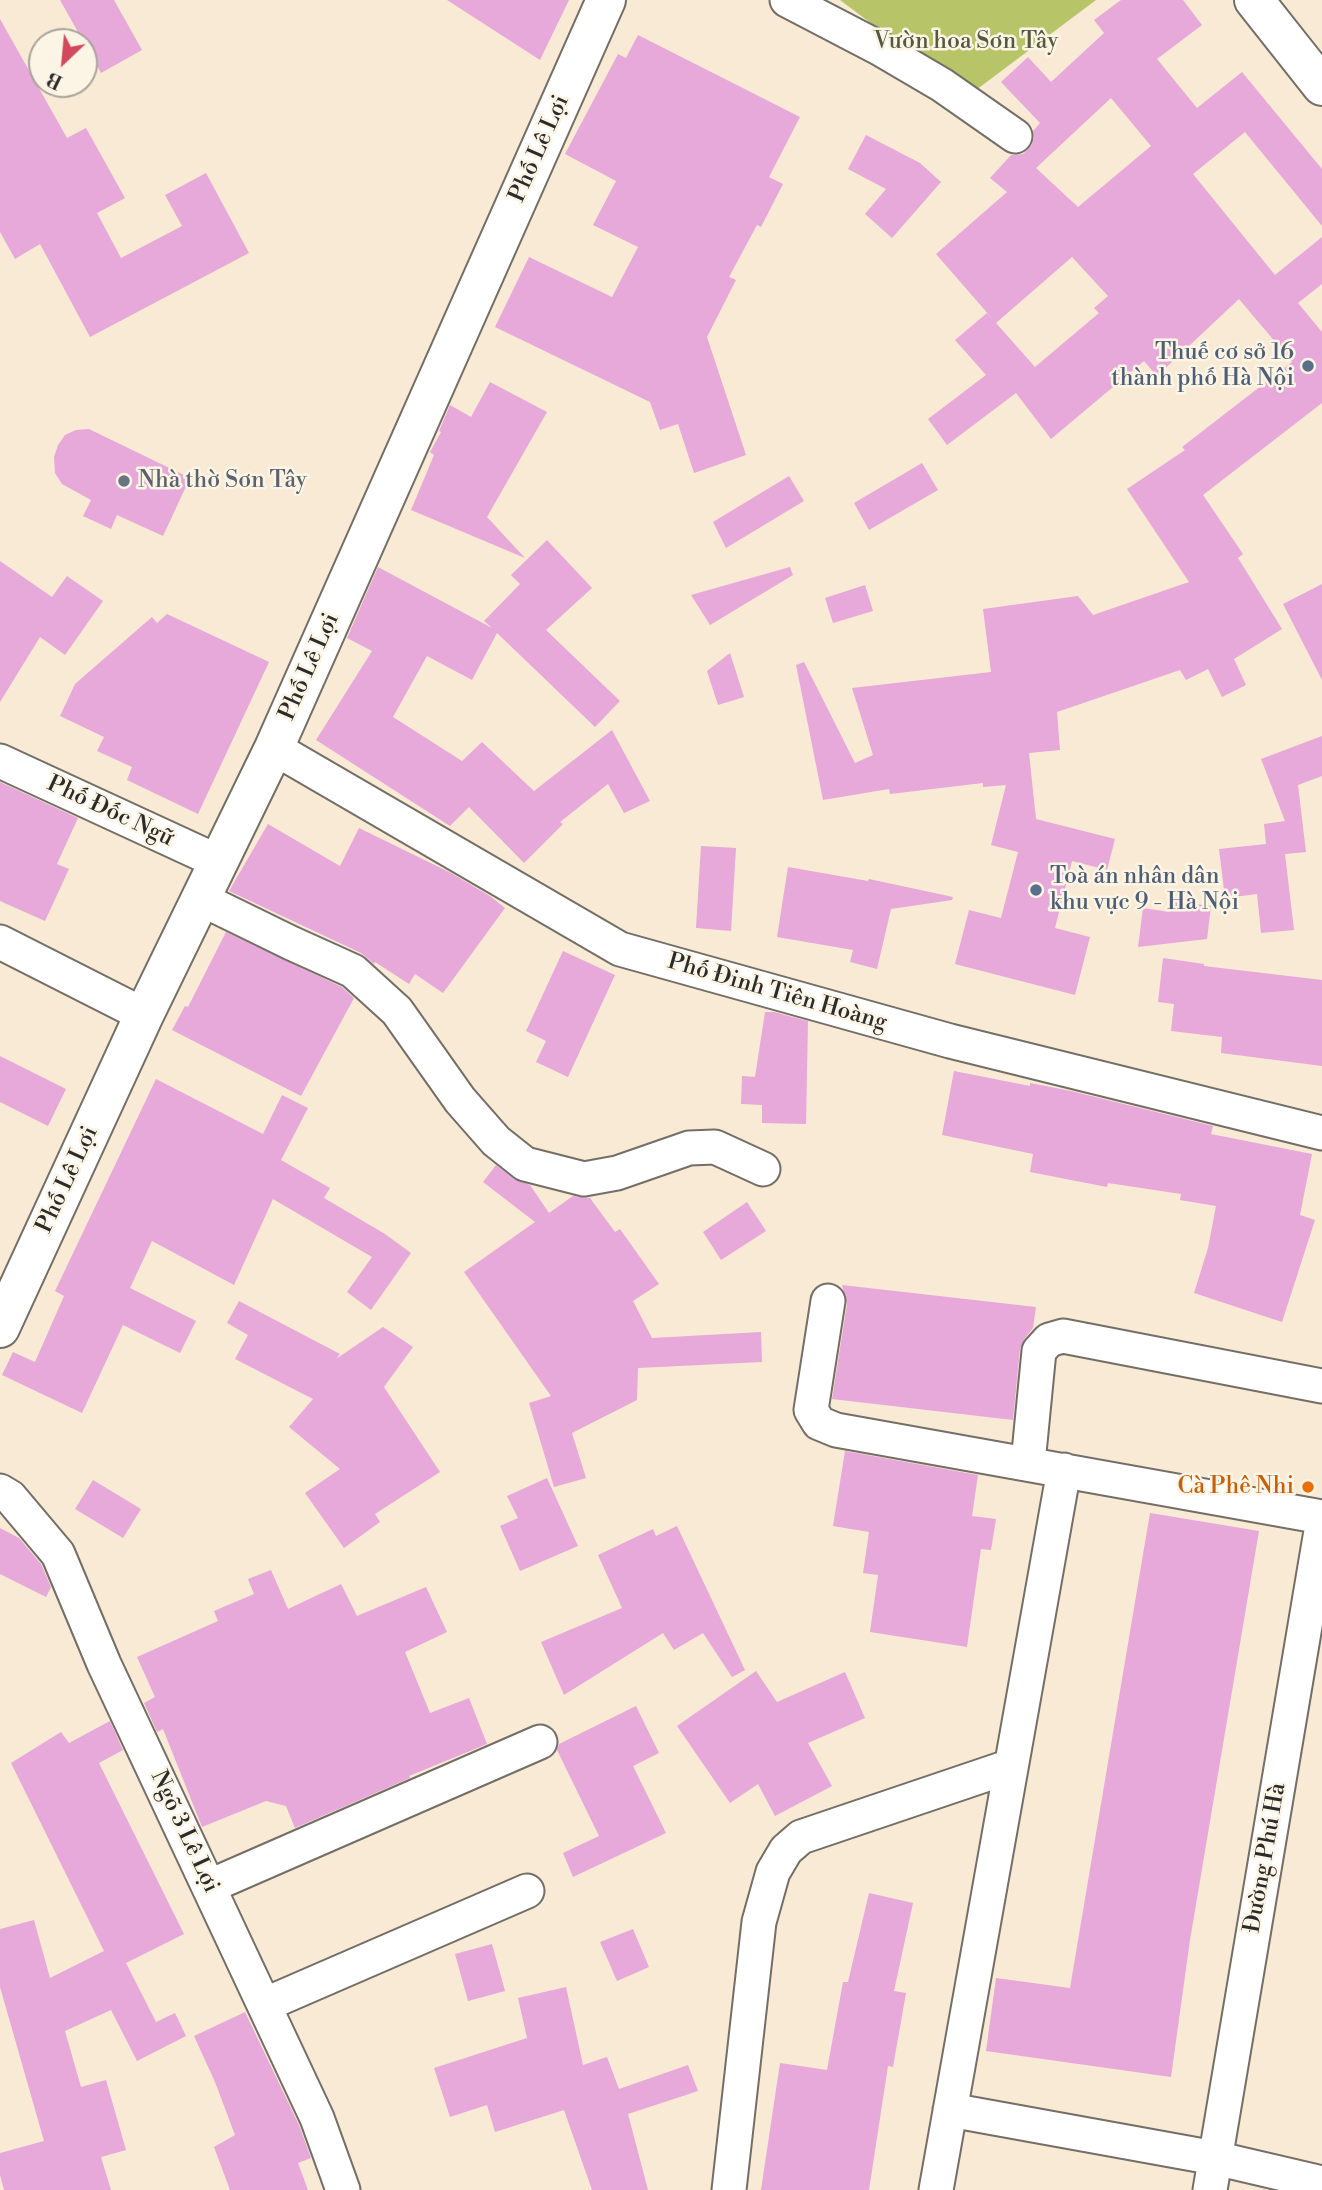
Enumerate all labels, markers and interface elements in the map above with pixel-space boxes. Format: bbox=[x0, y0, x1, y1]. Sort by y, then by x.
north arrow bbox=[28, 28, 98, 98]
park label: Vườn hoa Sơn Tây bbox=[874, 28, 1058, 56]
text: B bbox=[43, 66, 66, 94]
street label: Phố Lê Lợi bbox=[504, 91, 576, 207]
place label: Thuế cơ sở 16 thành phố Hà Nội bbox=[1111, 339, 1294, 393]
marker: Thuế cơ sở 16 thành phố Hà Nội bbox=[1300, 358, 1316, 374]
place label: Nhà thờ Sơn Tây bbox=[138, 467, 307, 495]
marker: Nhà thờ Sơn Tây bbox=[116, 473, 132, 489]
street label: Phố Lê Lợi bbox=[274, 609, 346, 725]
street label: Phố Đốc Ngữ bbox=[42, 771, 178, 853]
place label: Toà án nhân dân khu vực 9 - Hà Nội bbox=[1050, 863, 1239, 917]
marker: Toà án nhân dân khu vực 9 - Hà Nội bbox=[1028, 882, 1044, 898]
street label: Phố Đinh Tiên Hoàng bbox=[664, 948, 890, 1038]
street label: Phố Lê Lợi bbox=[31, 1122, 105, 1238]
place label: Cà Phê Nhi bbox=[1178, 1473, 1294, 1501]
marker: Cà Phê Nhi bbox=[1300, 1479, 1316, 1495]
street label: Ngõ 3 Lê Lợi bbox=[144, 1767, 224, 1897]
street label: Đường Phú Hà bbox=[1239, 1781, 1293, 1935]

